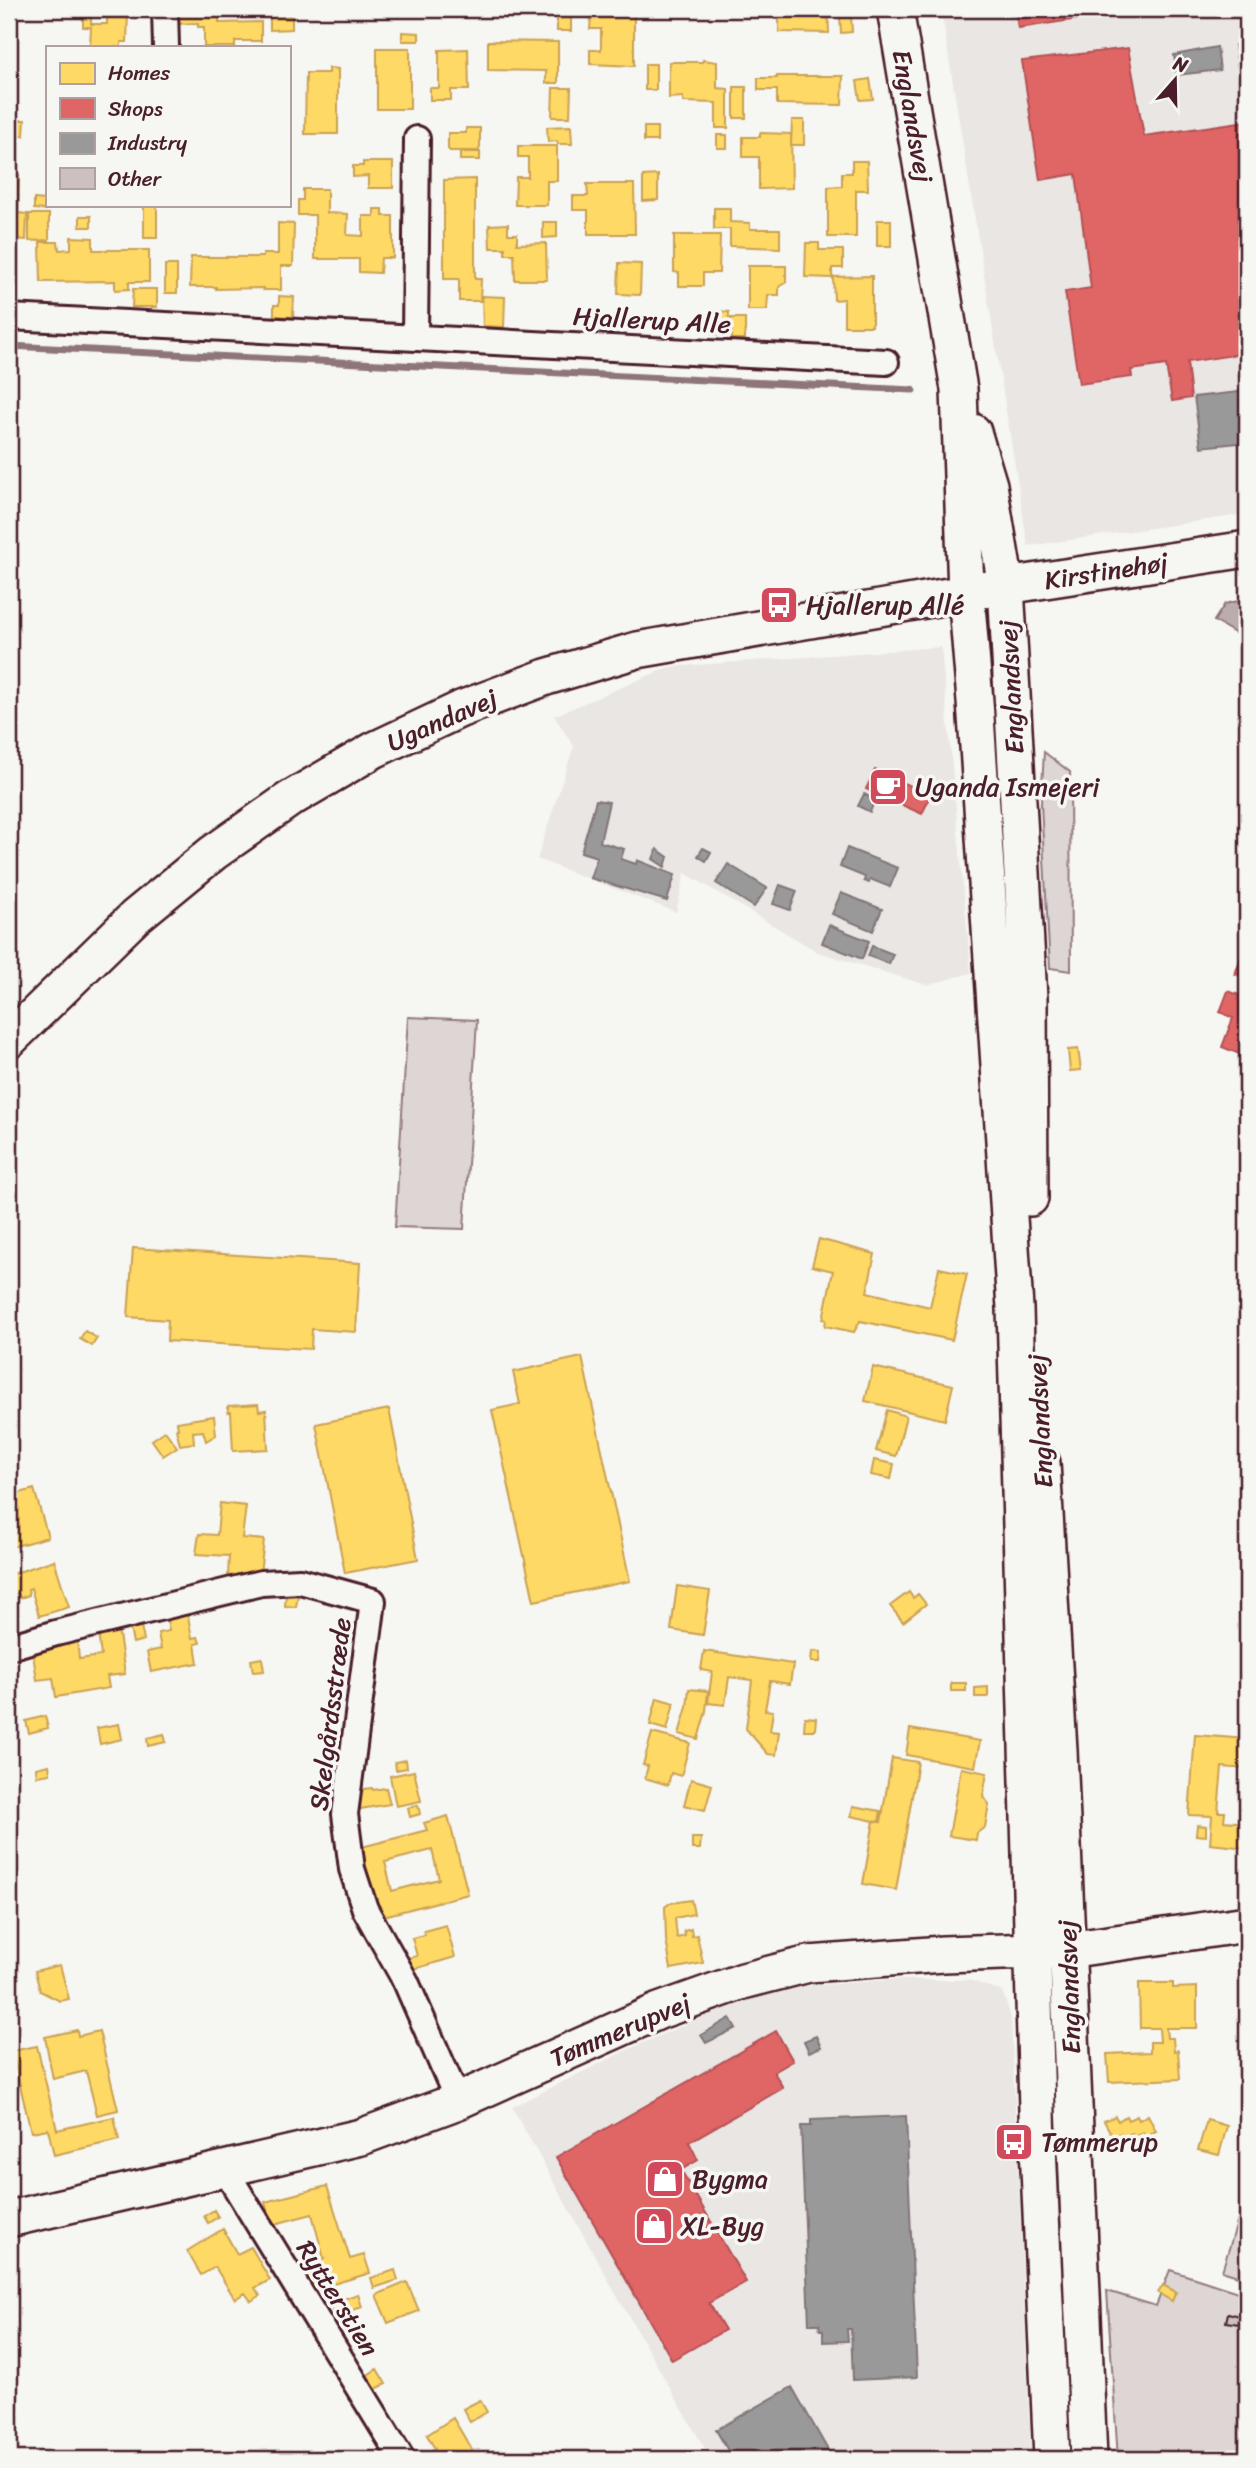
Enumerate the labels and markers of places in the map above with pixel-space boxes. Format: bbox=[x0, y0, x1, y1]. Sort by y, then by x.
place label: Hjallerup Allé bbox=[806, 582, 964, 628]
bus stop icon: Hjallerup Allé bbox=[758, 584, 800, 626]
place label: Uganda Ismejeri bbox=[915, 764, 1100, 810]
cafe icon: Uganda Ismejeri bbox=[867, 766, 909, 808]
place label: Tømmerup bbox=[1041, 2119, 1158, 2165]
bus stop icon: Tømmerup bbox=[993, 2121, 1035, 2163]
place label: Bygma bbox=[692, 2156, 768, 2202]
shop icon: Bygma bbox=[644, 2158, 686, 2200]
place label: XL-Byg bbox=[680, 2203, 764, 2249]
shop icon: XL-Byg bbox=[633, 2205, 675, 2247]

